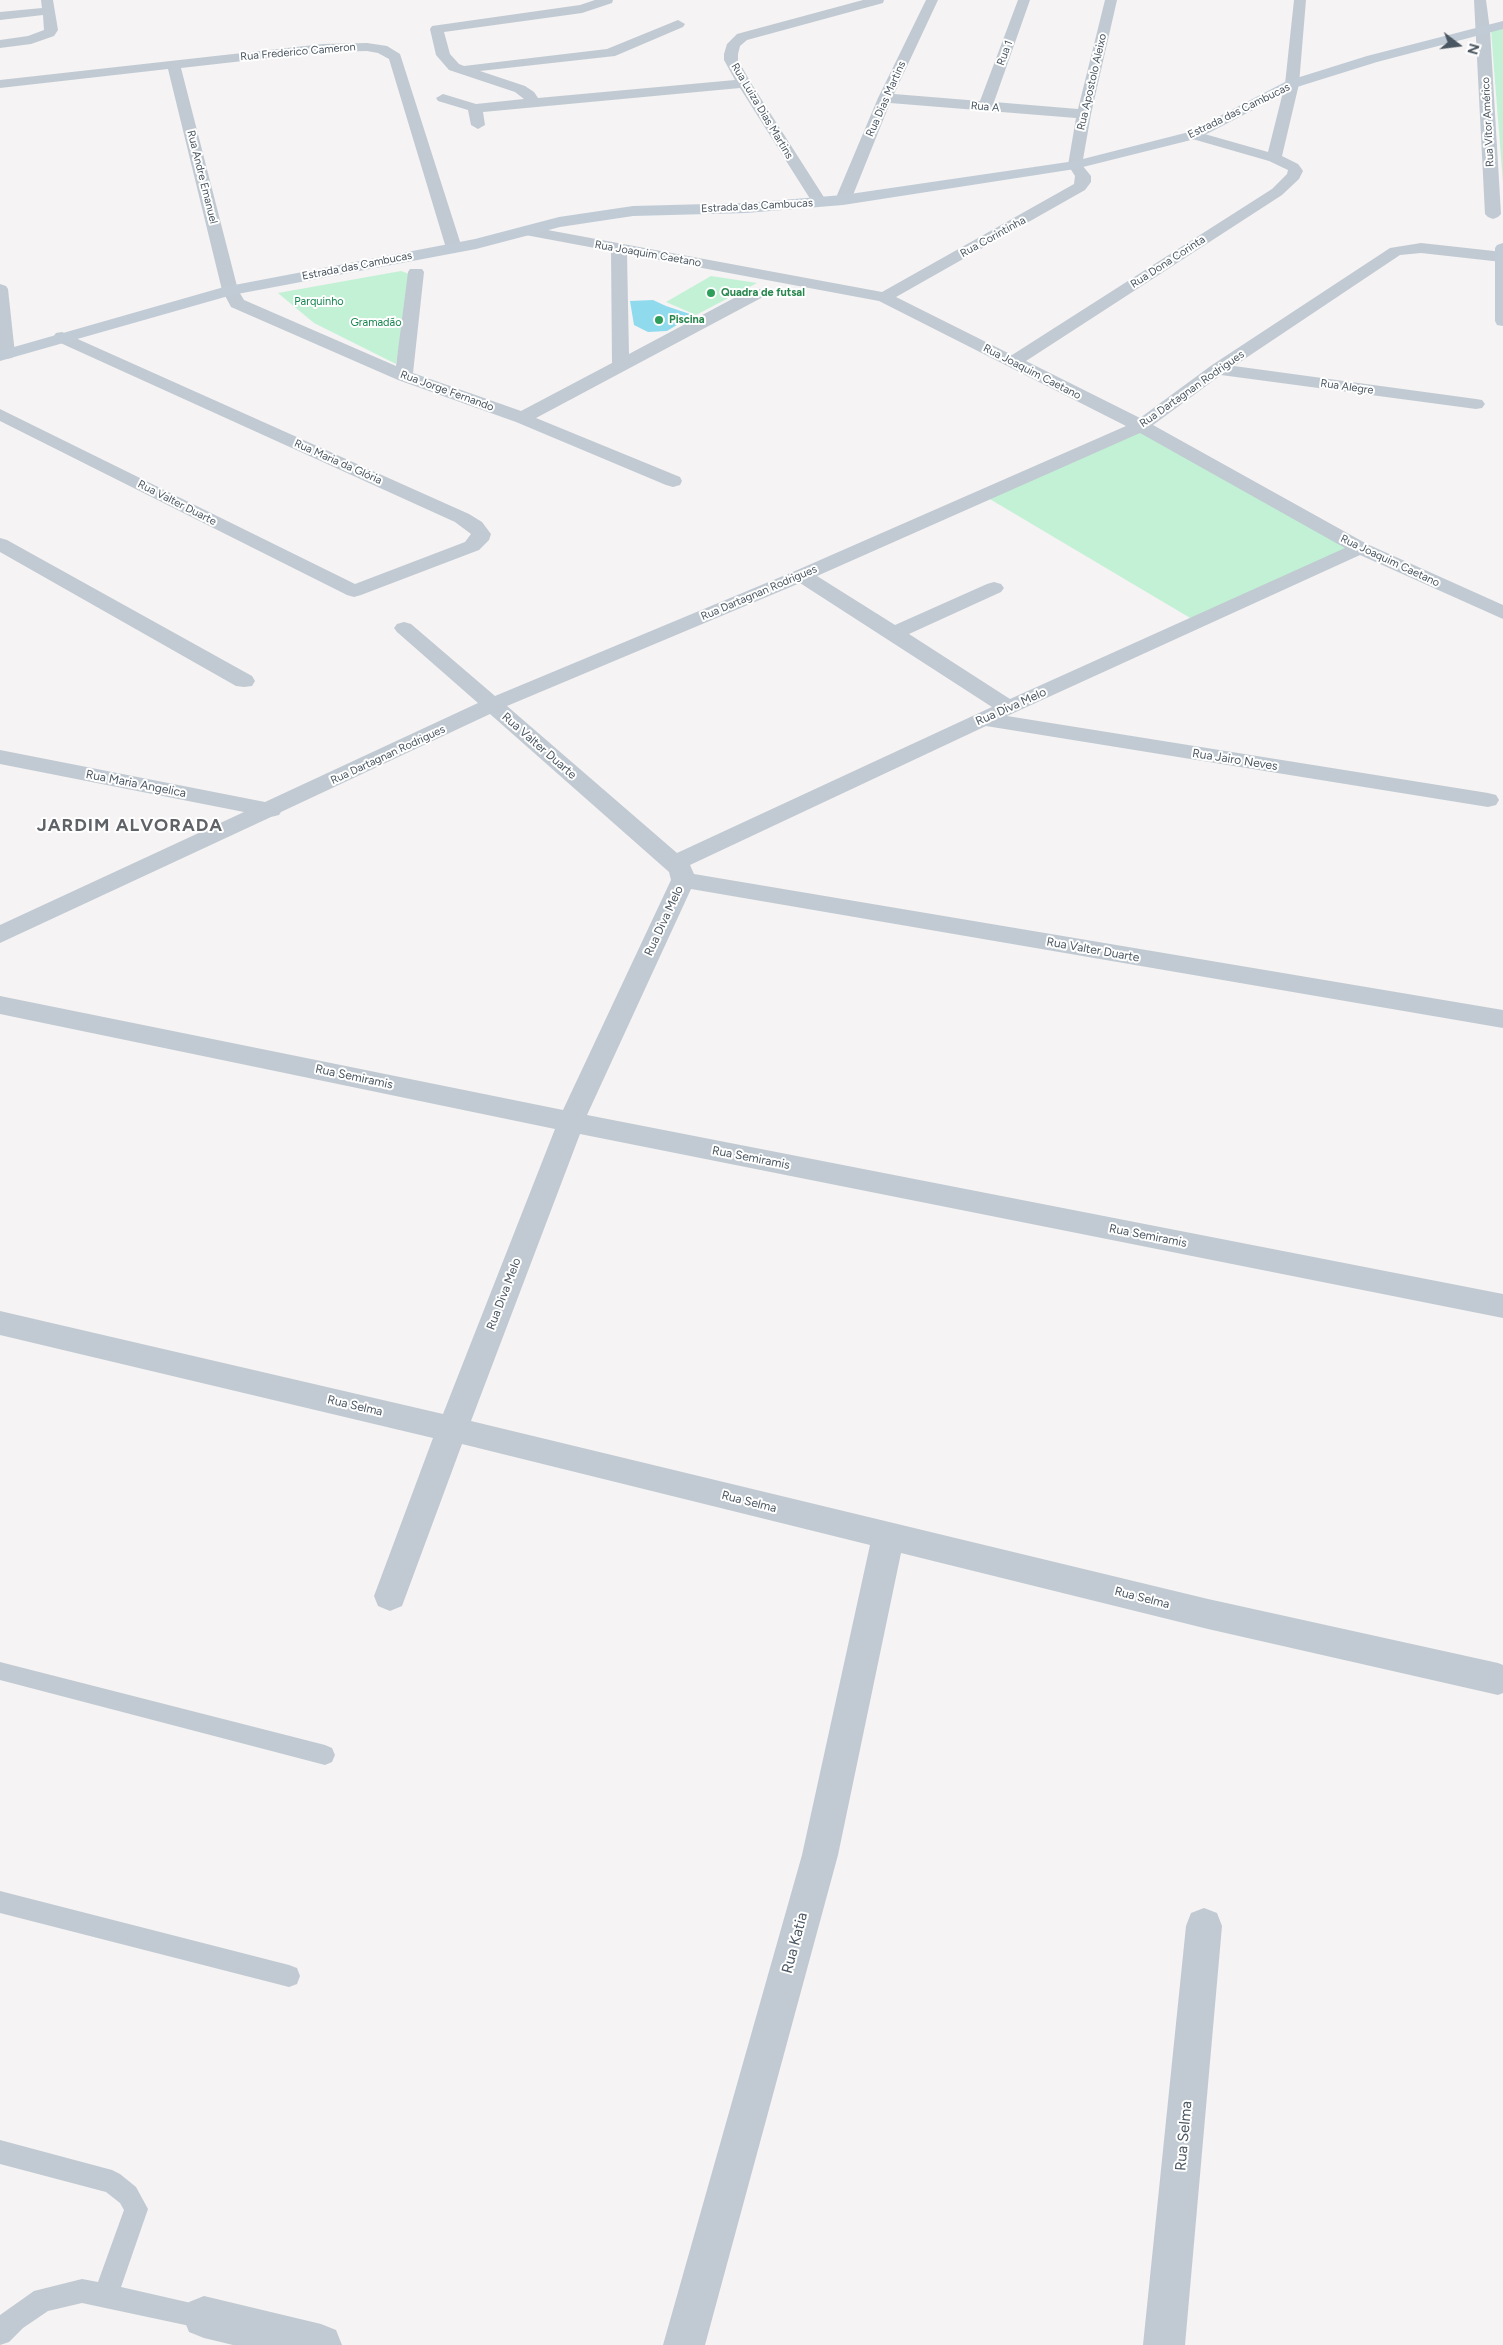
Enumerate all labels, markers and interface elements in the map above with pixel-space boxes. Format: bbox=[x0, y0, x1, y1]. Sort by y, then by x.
north arrow bbox=[1433, 20, 1483, 70]
street label: Rua Apostolo Aleixo bbox=[1074, 32, 1110, 132]
street label: Rua 1 bbox=[994, 39, 1016, 67]
street label: Rua Frederico Cameron bbox=[240, 40, 356, 64]
text: N bbox=[1463, 42, 1483, 56]
street label: Rua Dias Martins bbox=[863, 59, 909, 139]
street label: Rua Luiza Dias Martins bbox=[728, 61, 796, 161]
street label: Rua Vítor Américo bbox=[1479, 77, 1497, 167]
street label: Estrada das Cambucas bbox=[1186, 81, 1292, 141]
street label: Rua A bbox=[970, 99, 1000, 115]
street label: Rua Andre Emanuel bbox=[184, 129, 220, 225]
street label: Estrada das Cambucas bbox=[701, 196, 813, 216]
street label: Rua Corintinha bbox=[958, 214, 1028, 260]
street label: Rua Dona Corinta bbox=[1128, 233, 1208, 291]
street label: Rua Joaquim Caetano bbox=[594, 238, 702, 270]
street label: Estrada das Cambucas bbox=[301, 249, 413, 283]
place label: Quadra de futsal bbox=[721, 286, 805, 300]
marker: Quadra de futsal bbox=[705, 287, 717, 299]
park label: Parquinho bbox=[294, 295, 344, 309]
place label: Piscina bbox=[669, 313, 705, 327]
marker: Piscina bbox=[653, 314, 665, 326]
park label: Gramadão bbox=[350, 316, 402, 330]
street label: Rua Joaquim Caetano bbox=[981, 342, 1083, 402]
street label: Rua Dartagnan Rodrigues bbox=[1137, 348, 1247, 430]
street label: Rua Jorge Fernando bbox=[398, 368, 496, 414]
street label: Rua Alegre bbox=[1320, 377, 1374, 397]
street label: Rua Maria da Glória bbox=[292, 437, 384, 487]
street label: Rua Valter Duarte bbox=[136, 478, 218, 528]
street label: Rua Joaquim Caetano bbox=[1338, 532, 1442, 590]
street label: Rua Dartagnan Rodrigues bbox=[699, 563, 819, 623]
street label: Rua Diva Melo bbox=[973, 685, 1049, 729]
street label: Rua Valter Duarte bbox=[499, 710, 579, 782]
street label: Rua Dartagnan Rodrigues bbox=[329, 723, 447, 787]
street label: Rua Jairo Neves bbox=[1191, 746, 1279, 774]
street label: Rua Maria Angelica bbox=[85, 767, 187, 801]
district label: JARDIM ALVORADA bbox=[35, 815, 225, 837]
street label: Rua Diva Melo bbox=[641, 884, 687, 958]
street label: Rua Valter Duarte bbox=[1045, 935, 1141, 965]
street label: Rua Semiramis bbox=[314, 1062, 394, 1092]
street label: Rua Semiramis bbox=[711, 1143, 791, 1173]
street label: Rua Semiramis bbox=[1108, 1221, 1188, 1251]
street label: Rua Diva Melo bbox=[484, 1256, 524, 1332]
street label: Rua Selma bbox=[326, 1393, 384, 1419]
street label: Rua Selma bbox=[720, 1488, 778, 1516]
street label: Rua Selma bbox=[1113, 1584, 1171, 1612]
street label: Rua Katia bbox=[778, 1910, 812, 1976]
street label: Rua Selma bbox=[1172, 2100, 1196, 2172]

